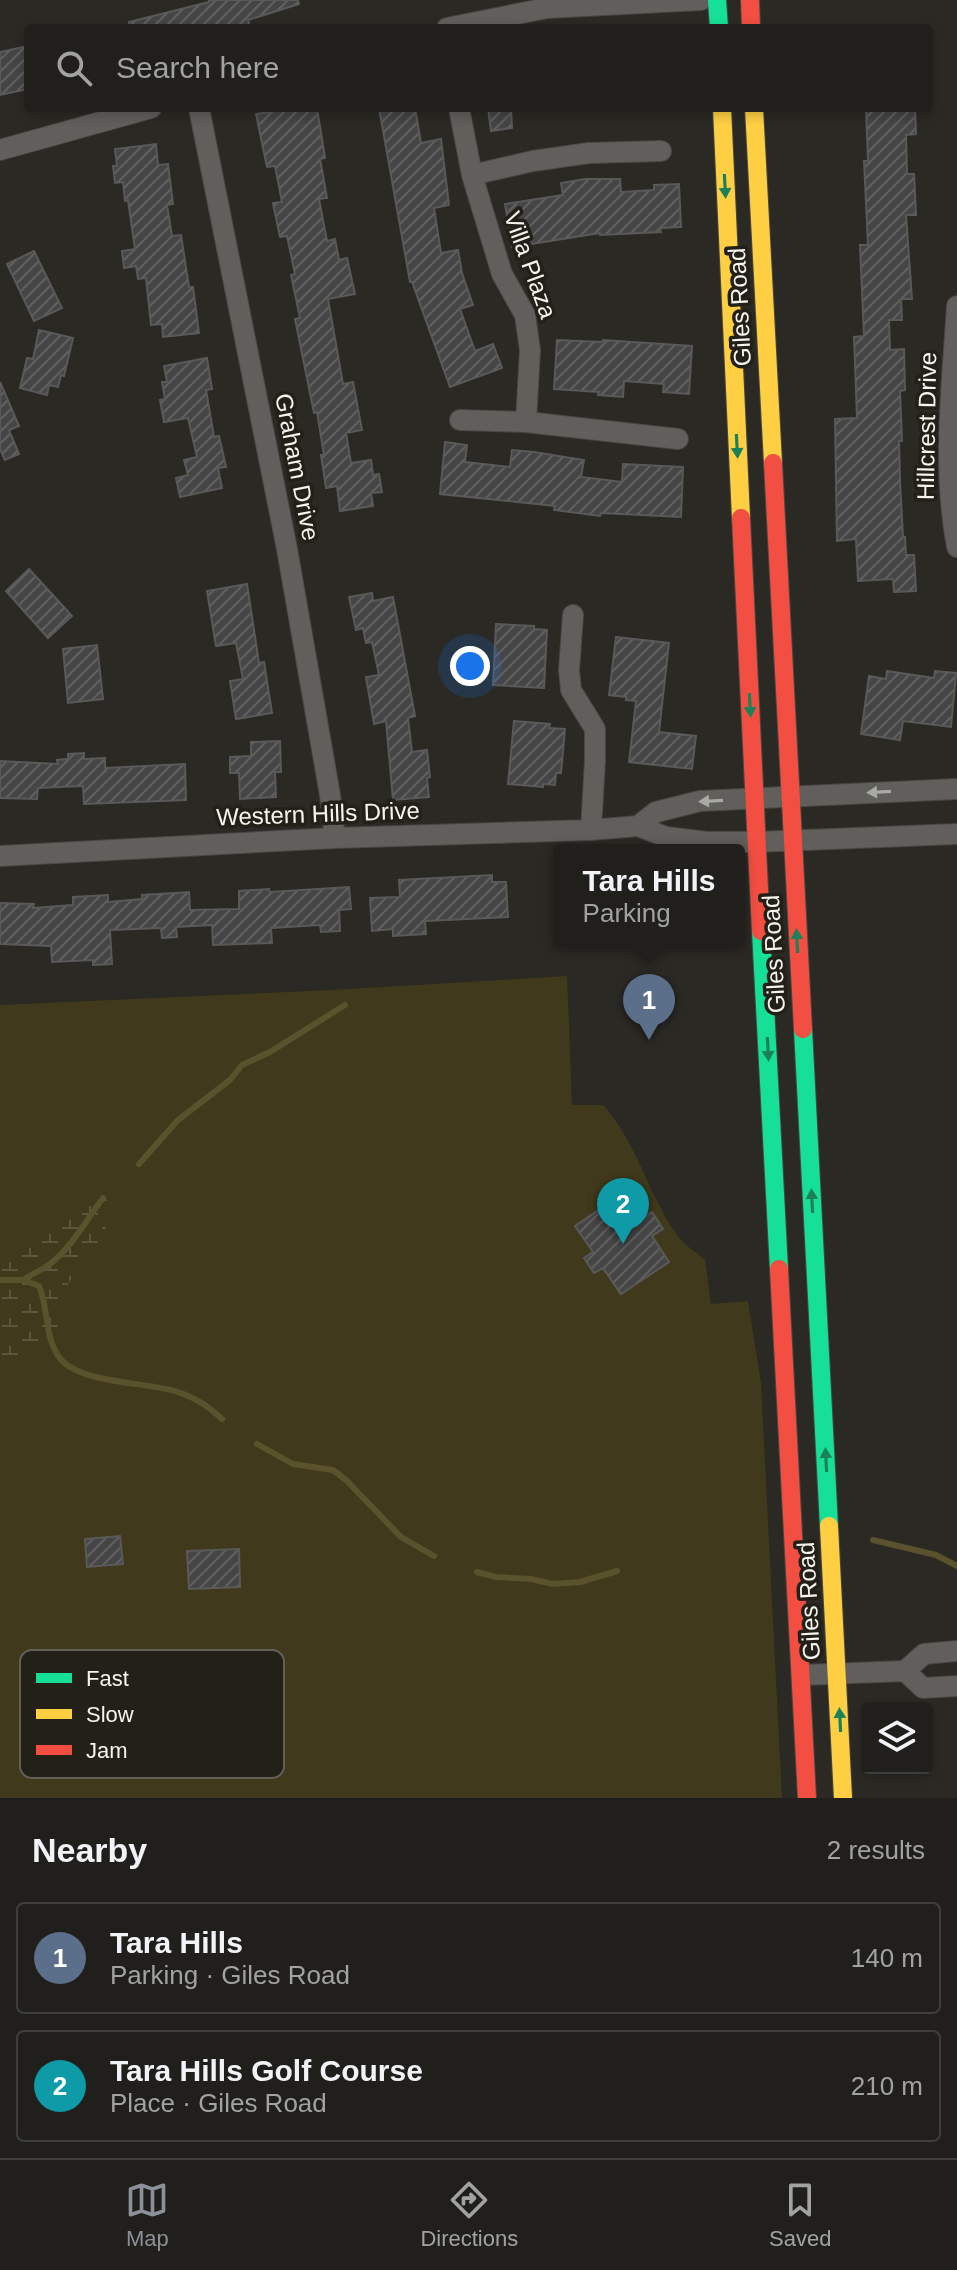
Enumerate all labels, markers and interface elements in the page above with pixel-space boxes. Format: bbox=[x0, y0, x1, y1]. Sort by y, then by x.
search box bbox=[24, 24, 933, 112]
icon: search bbox=[52, 46, 96, 90]
text: Search here bbox=[116, 51, 279, 84]
one-way arrow bbox=[719, 174, 732, 199]
street label: Villa Plaza bbox=[499, 208, 562, 323]
street label: Giles Road bbox=[723, 247, 756, 367]
street label: Hillcrest Drive bbox=[912, 352, 941, 500]
street label: Graham Drive bbox=[270, 391, 325, 543]
one-way arrow bbox=[731, 434, 744, 459]
your location bbox=[450, 646, 490, 686]
one-way arrow bbox=[743, 693, 756, 718]
one-way arrow bbox=[866, 785, 891, 798]
one-way arrow bbox=[698, 795, 723, 808]
street label: Western Hills Drive bbox=[216, 796, 420, 831]
popup bbox=[553, 844, 745, 948]
text: Tara Hills bbox=[583, 864, 715, 897]
street label: Giles Road bbox=[757, 894, 790, 1014]
text: Parking bbox=[583, 898, 671, 928]
one-way arrow bbox=[791, 928, 804, 953]
pin: 1 bbox=[623, 974, 675, 1040]
one-way arrow bbox=[761, 1037, 774, 1062]
pin: 2 bbox=[597, 1178, 649, 1244]
one-way arrow bbox=[805, 1188, 818, 1213]
one-way arrow bbox=[819, 1447, 832, 1472]
street label: Giles Road bbox=[792, 1541, 825, 1661]
legend bbox=[20, 1650, 284, 1778]
text: Fast bbox=[86, 1666, 129, 1691]
text: Slow bbox=[86, 1702, 134, 1727]
map controls bbox=[861, 1702, 933, 1774]
button: layers bbox=[861, 1702, 933, 1774]
one-way arrow bbox=[833, 1707, 846, 1732]
text: Jam bbox=[86, 1738, 128, 1763]
text: Nearby bbox=[32, 1831, 147, 1869]
text: 2 results bbox=[827, 1835, 925, 1865]
text: Tara Hills bbox=[110, 1926, 243, 1959]
text: 1 bbox=[53, 1943, 67, 1973]
text: 140 m bbox=[851, 1943, 923, 1973]
text: Parking · Giles Road bbox=[110, 1960, 350, 1990]
text: Tara Hills Golf Course bbox=[110, 2054, 423, 2087]
text: 2 bbox=[53, 2071, 67, 2101]
text: 210 m bbox=[851, 2071, 923, 2101]
text: Place · Giles Road bbox=[110, 2088, 327, 2118]
tab: Map bbox=[125, 2178, 169, 2252]
tab: Directions bbox=[420, 2178, 518, 2252]
tab: Saved bbox=[769, 2178, 832, 2252]

